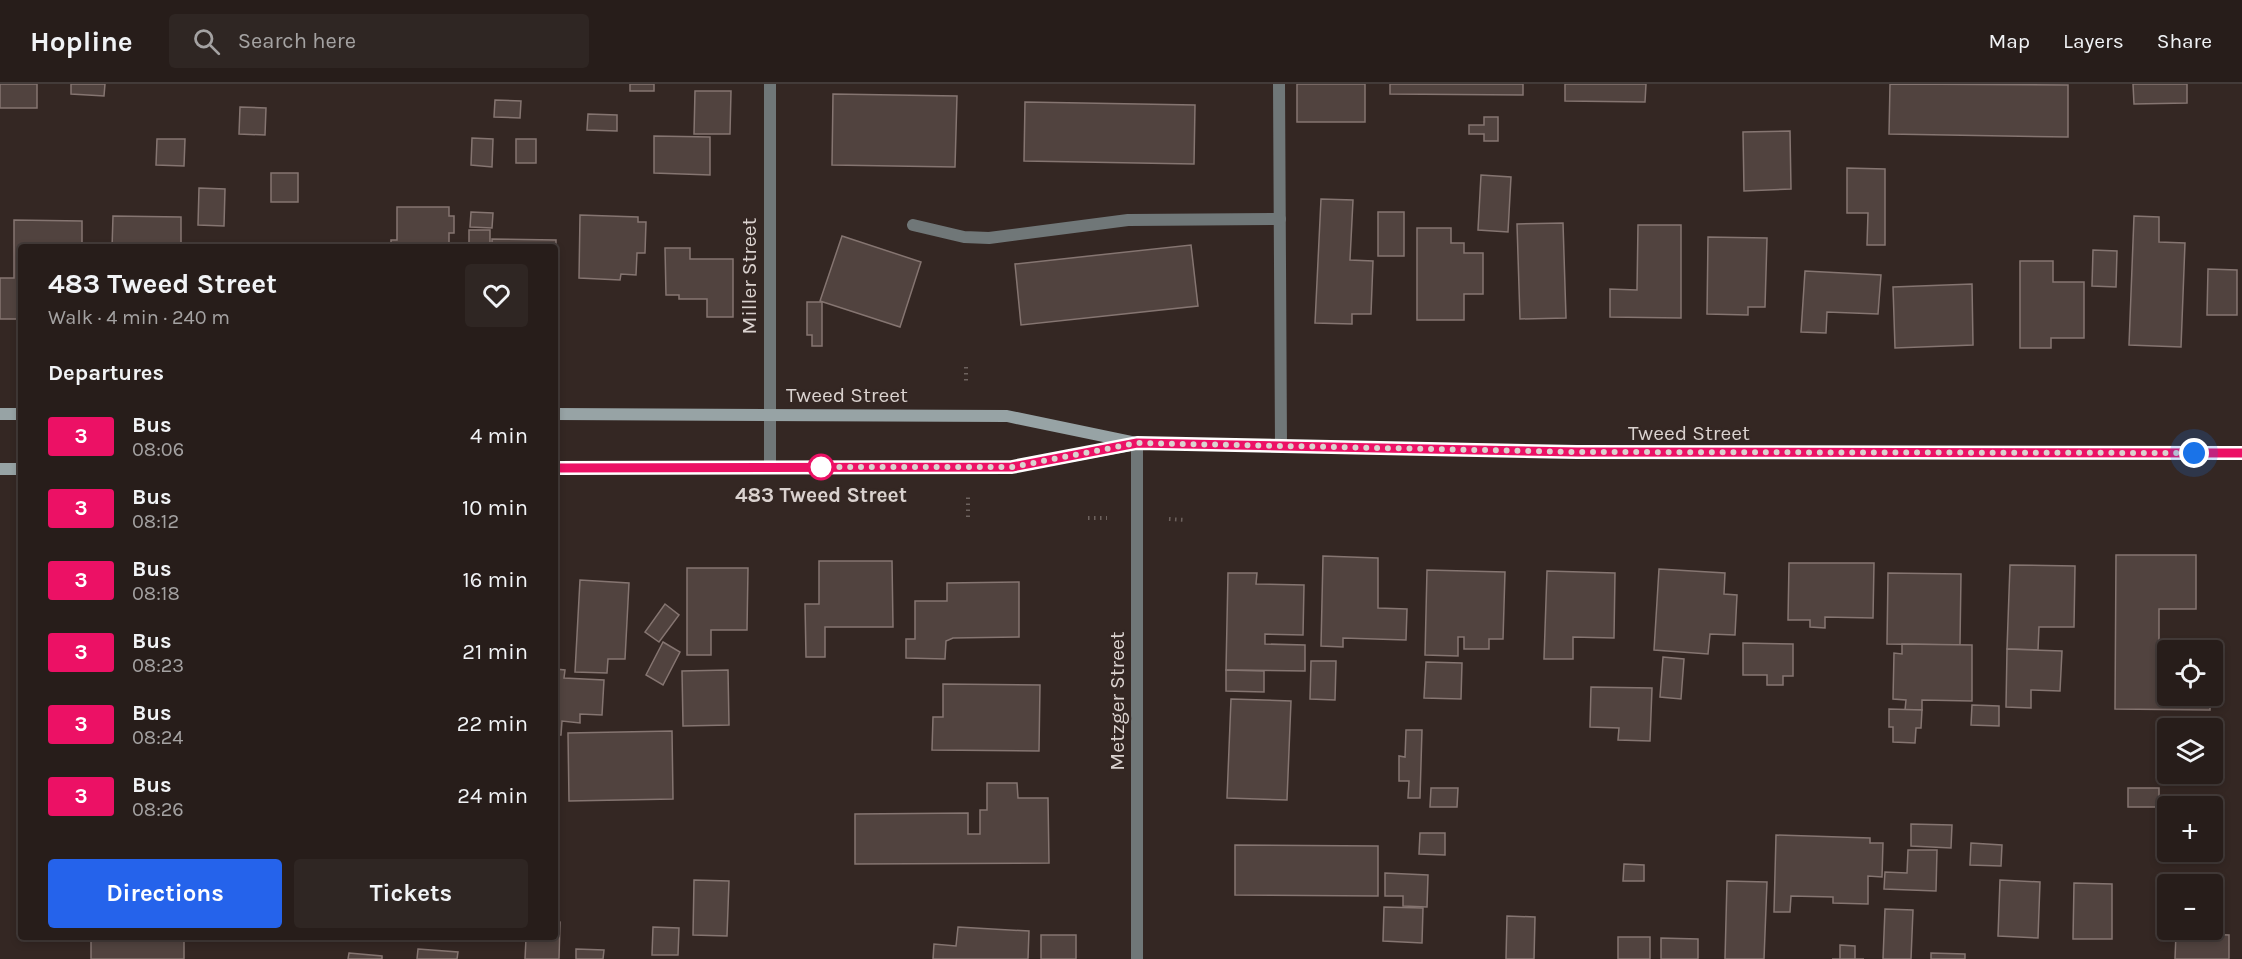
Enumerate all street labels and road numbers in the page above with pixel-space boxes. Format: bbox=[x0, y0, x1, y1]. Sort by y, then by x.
street label: Miller Street bbox=[737, 217, 761, 334]
street label: Tweed Street bbox=[786, 383, 908, 407]
street label: Tweed Street bbox=[1628, 421, 1750, 445]
street label: Metzger Street bbox=[1105, 631, 1129, 771]

